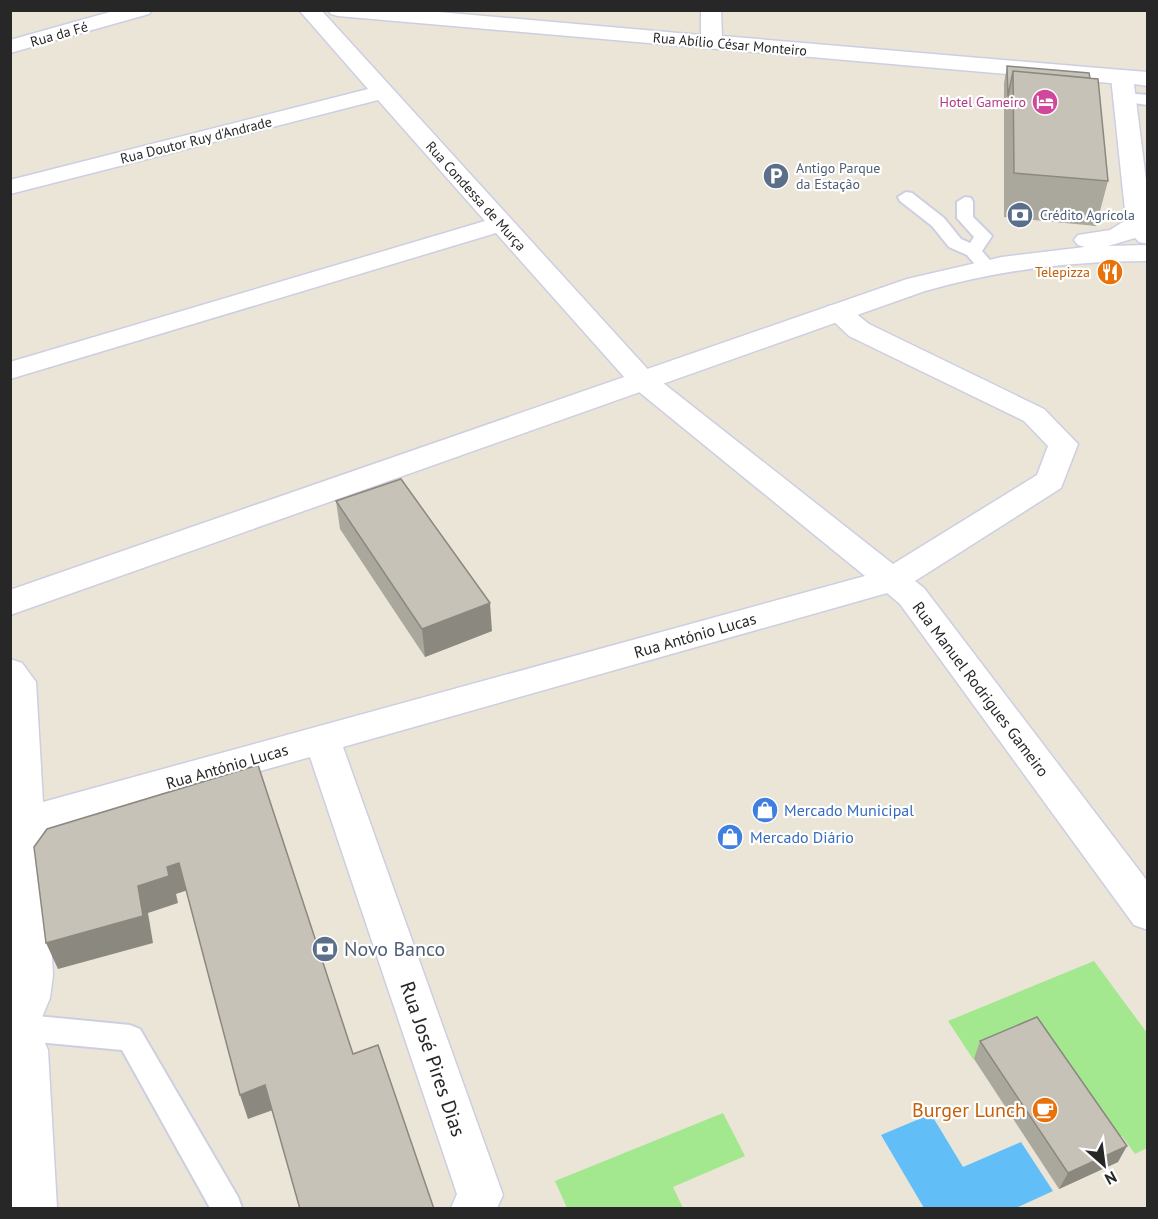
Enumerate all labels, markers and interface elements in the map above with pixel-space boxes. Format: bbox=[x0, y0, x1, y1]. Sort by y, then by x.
street label: Rua da Fé bbox=[28, 17, 90, 51]
street label: Rua Abílio César Monteiro bbox=[652, 28, 808, 60]
hotel icon: Hotel Gameiro bbox=[1030, 87, 1060, 117]
place label: Hotel Gameiro bbox=[940, 93, 1026, 111]
street label: Rua Doutor Ruy d'Andrade bbox=[118, 112, 274, 168]
street label: Rua Condessa de Murça bbox=[422, 138, 530, 255]
place label: Antigo Parque da Estação bbox=[796, 159, 880, 193]
parking icon: Antigo Parque da Estação bbox=[761, 161, 791, 191]
bank icon: Crédito Agrícola bbox=[1005, 200, 1035, 230]
place label: Crédito Agrícola bbox=[1040, 206, 1135, 224]
restaurant icon: Telepizza bbox=[1095, 257, 1125, 287]
place label: Telepizza bbox=[1035, 263, 1090, 281]
street label: Rua Manuel Rodrigues Gameiro bbox=[908, 597, 1054, 781]
street label: Rua António Lucas bbox=[632, 608, 759, 662]
street label: Rua António Lucas bbox=[164, 739, 291, 793]
shop icon: Mercado Municipal bbox=[750, 795, 780, 825]
place label: Mercado Municipal bbox=[784, 800, 914, 820]
shop icon: Mercado Diário bbox=[715, 822, 745, 852]
place label: Mercado Diário bbox=[750, 827, 854, 847]
bank icon: Novo Banco bbox=[310, 934, 340, 964]
place label: Novo Banco bbox=[344, 936, 445, 962]
street label: Rua José Pires Dias bbox=[394, 978, 472, 1140]
cafe icon: Burger Lunch bbox=[1030, 1095, 1060, 1125]
place label: Burger Lunch bbox=[912, 1097, 1026, 1123]
north arrow bbox=[1074, 1135, 1134, 1195]
text: N bbox=[1102, 1167, 1120, 1190]

